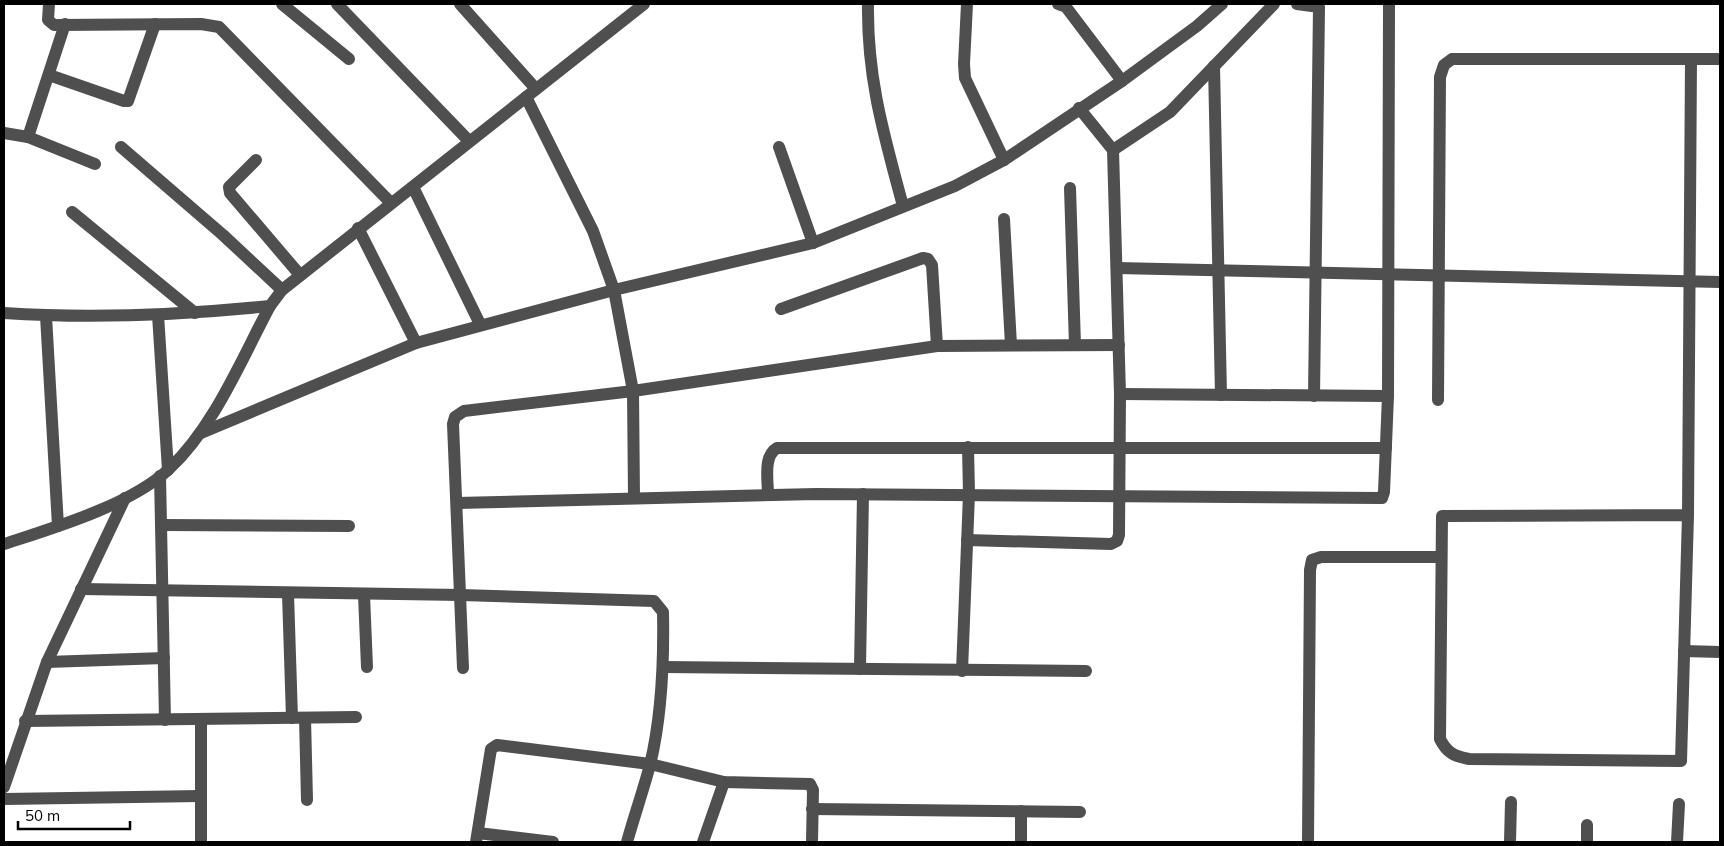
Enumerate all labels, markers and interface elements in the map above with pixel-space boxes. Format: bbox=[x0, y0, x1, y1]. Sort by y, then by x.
scale bar bbox=[18, 798, 130, 830]
text: 50 m bbox=[25, 806, 60, 825]

